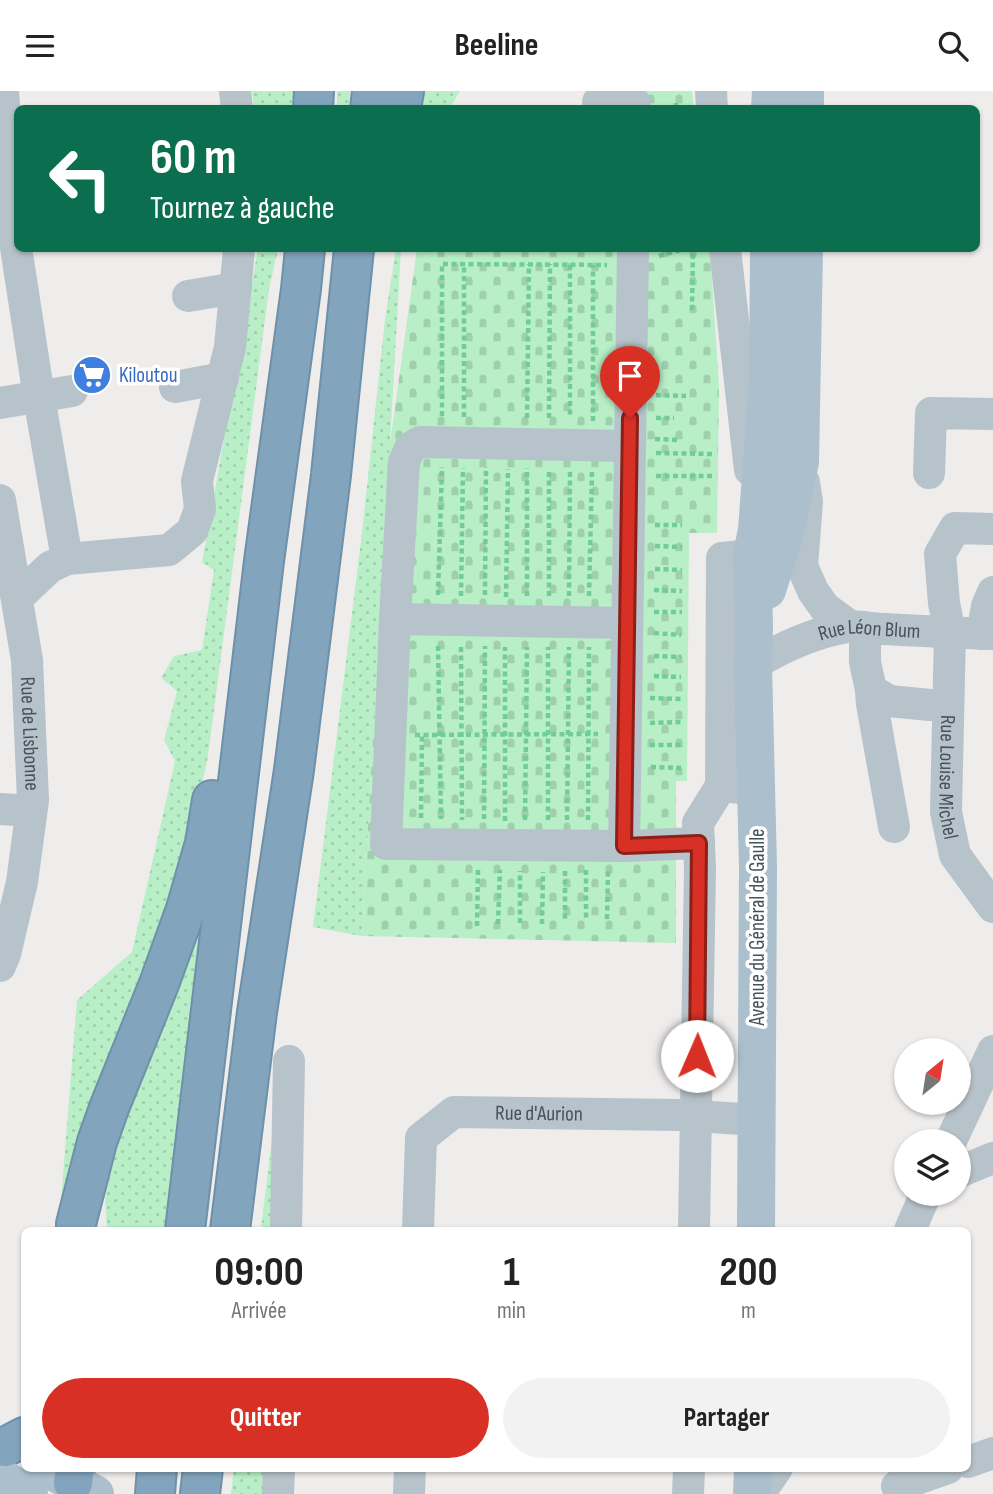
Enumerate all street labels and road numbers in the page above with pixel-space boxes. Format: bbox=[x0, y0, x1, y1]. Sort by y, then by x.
street label: Rue Léon Blum bbox=[815, 614, 921, 646]
street label: Rue de Lisbonne bbox=[15, 676, 45, 791]
street label: Rue Louise Michel bbox=[933, 715, 963, 842]
street label: Avenue du Général de Gaulle bbox=[745, 828, 770, 1027]
street label: Rue d'Aurion bbox=[495, 1101, 583, 1127]

